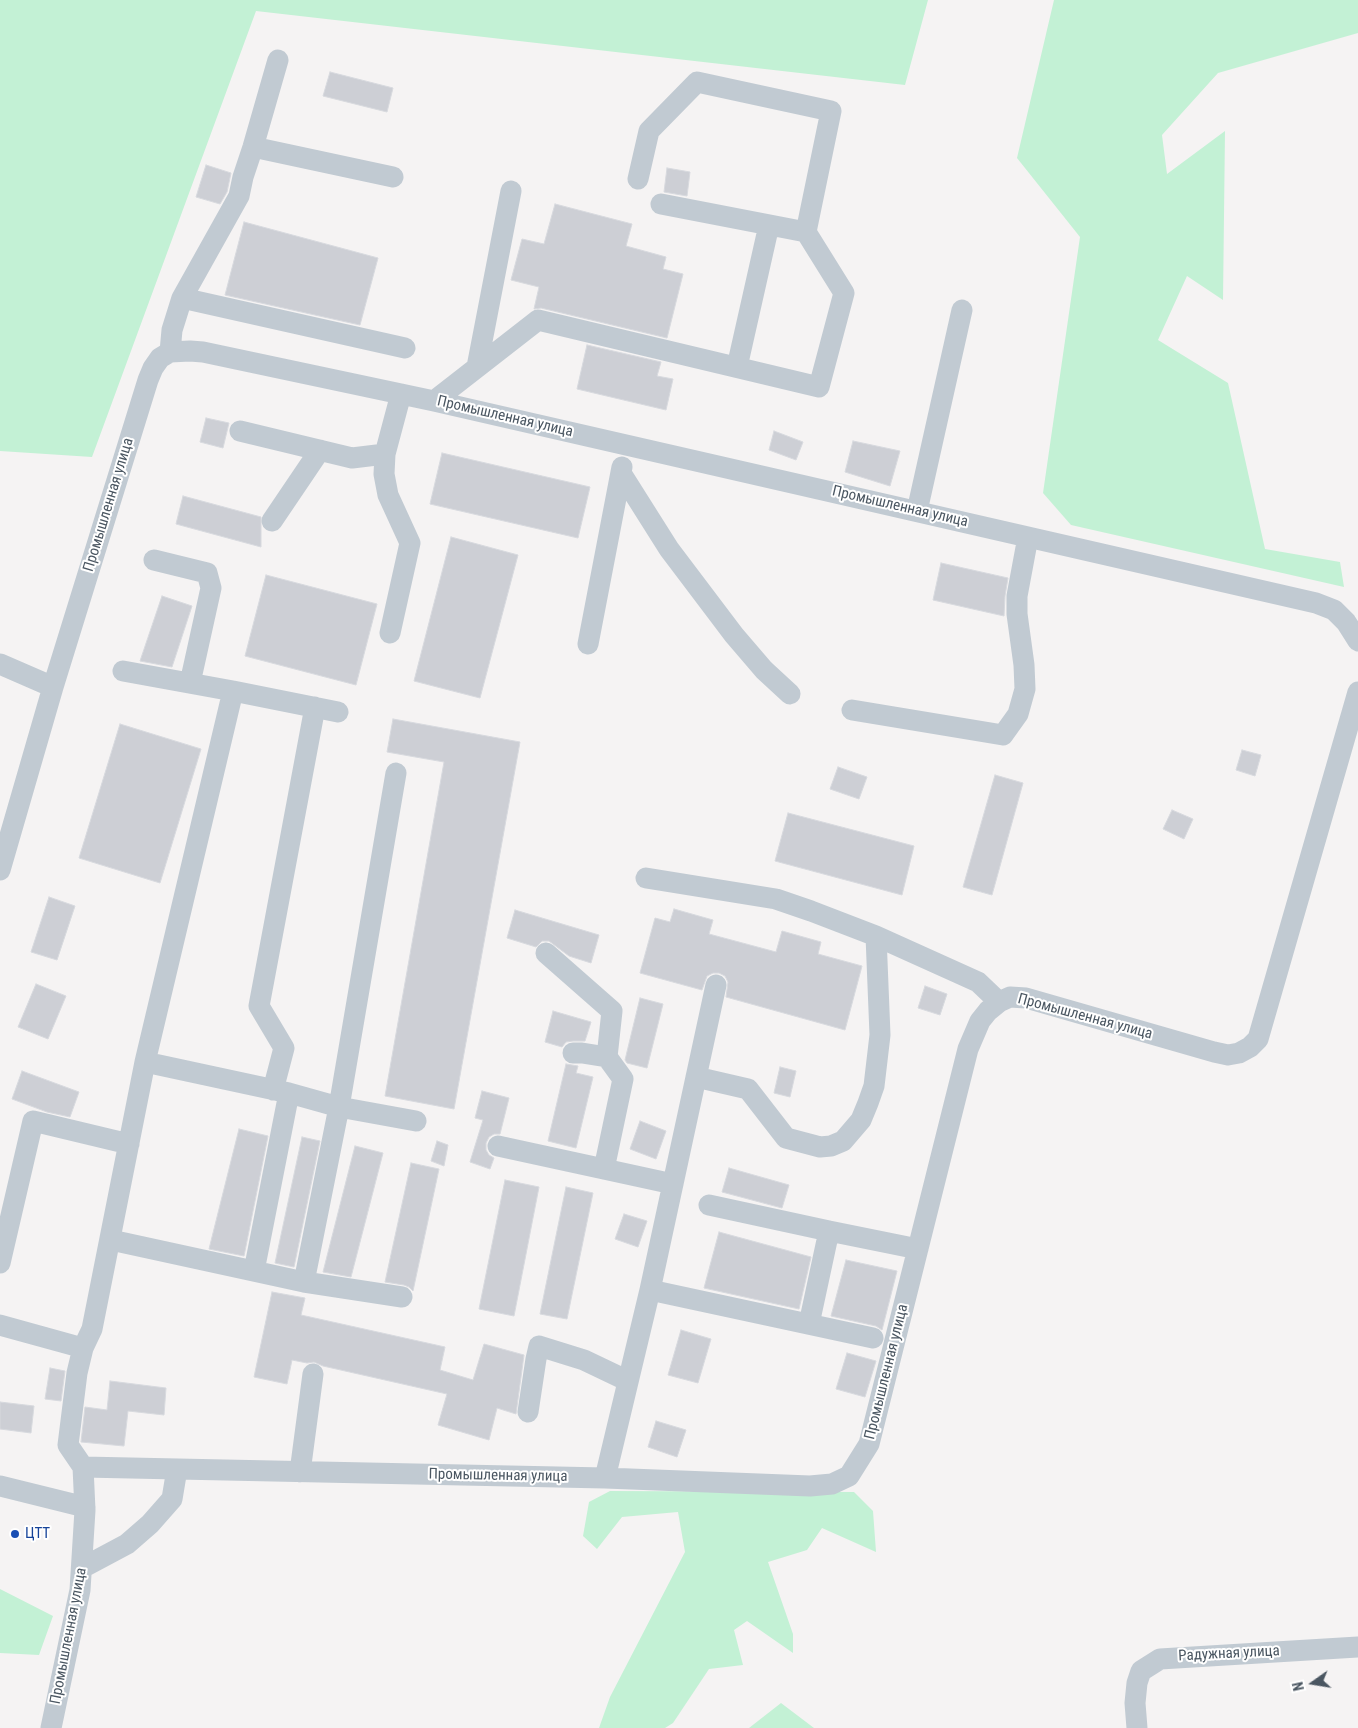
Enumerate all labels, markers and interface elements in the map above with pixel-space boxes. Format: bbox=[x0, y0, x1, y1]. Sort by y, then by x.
street label: Промышленная улица bbox=[435, 393, 575, 441]
street label: Промышленная улица bbox=[80, 436, 138, 574]
street label: Промышленная улица bbox=[830, 483, 970, 531]
street label: Промышленная улица bbox=[1016, 990, 1154, 1044]
street label: Промышленная улица bbox=[861, 1302, 913, 1442]
street label: Промышленная улица bbox=[428, 1466, 568, 1486]
place label: ЦТТ bbox=[25, 1525, 50, 1543]
marker: ЦТТ bbox=[9, 1528, 21, 1540]
street label: Промышленная улица bbox=[47, 1566, 91, 1706]
street label: Радужная улица bbox=[1178, 1642, 1280, 1666]
north arrow bbox=[1288, 1658, 1338, 1708]
text: N bbox=[1290, 1680, 1307, 1692]

